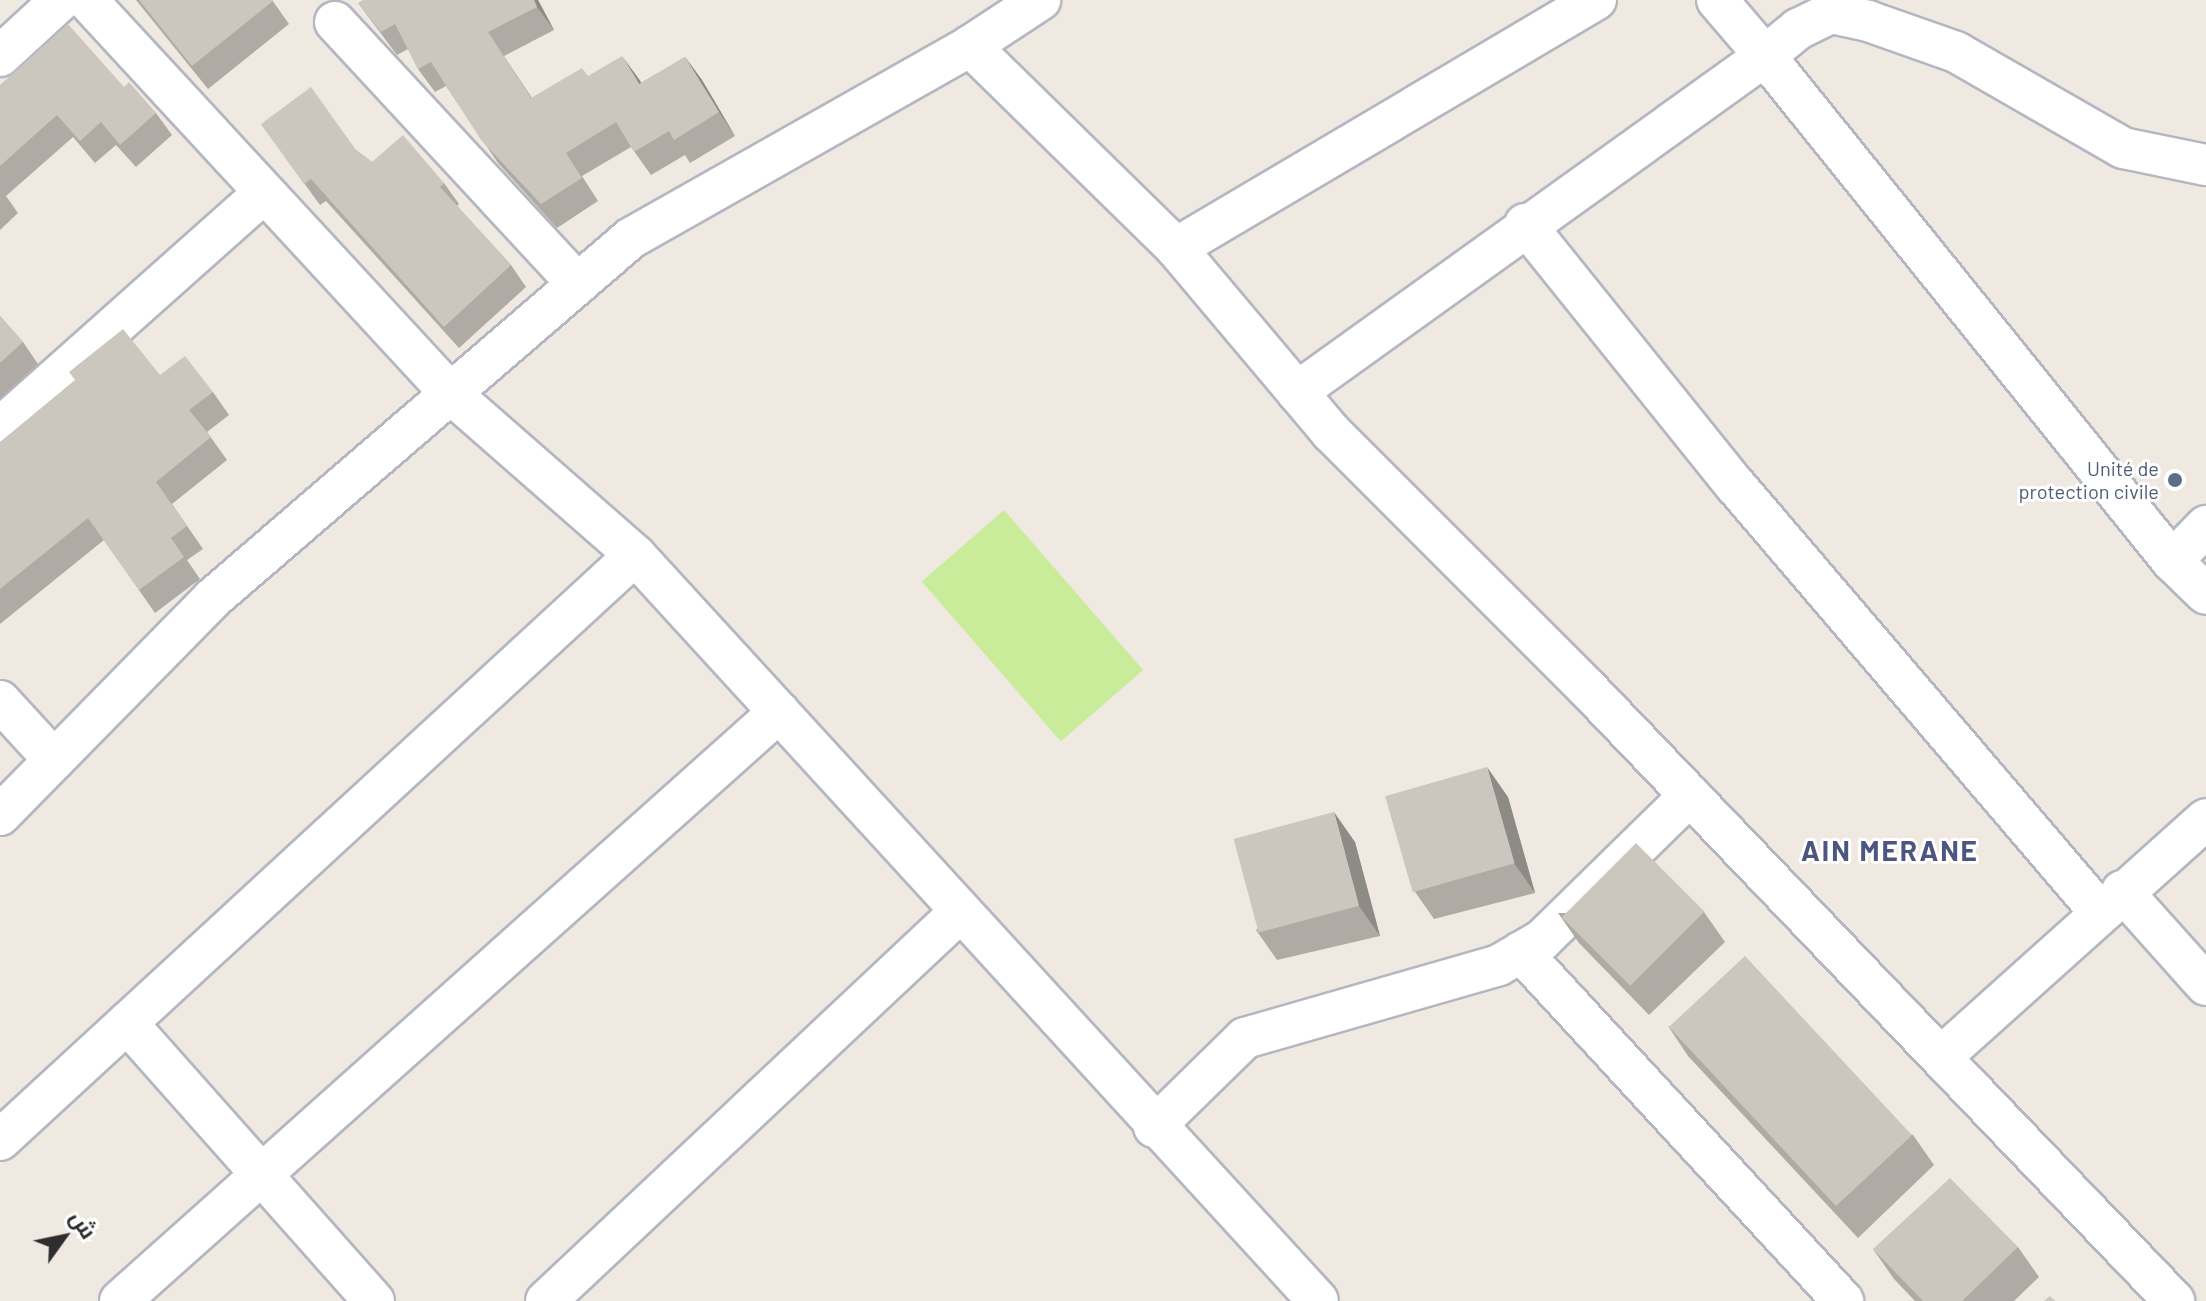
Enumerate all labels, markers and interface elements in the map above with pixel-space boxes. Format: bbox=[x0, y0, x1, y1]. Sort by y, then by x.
place label: Unité de protection civile bbox=[2019, 456, 2159, 503]
marker: Unité de protection civile bbox=[2166, 471, 2184, 489]
district label: AIN MERANE bbox=[1801, 833, 1979, 867]
north arrow bbox=[24, 1197, 104, 1277]
text: ش bbox=[66, 1205, 103, 1243]

